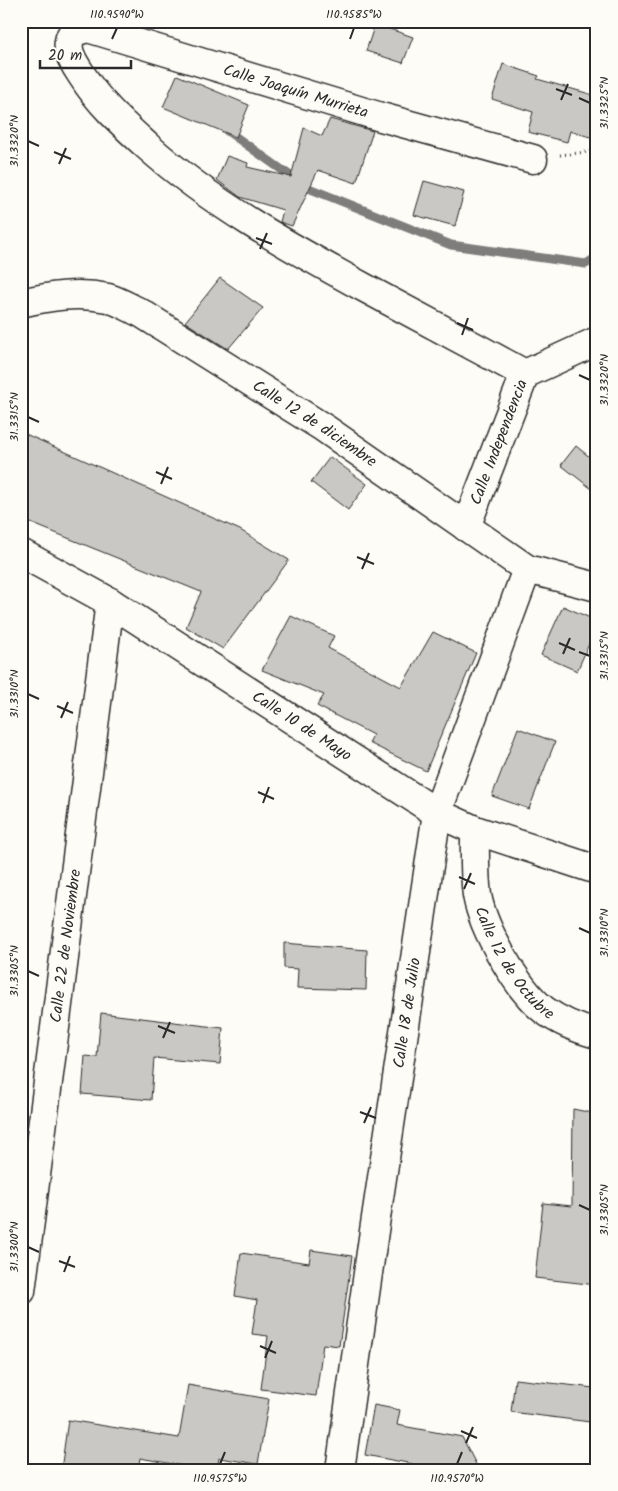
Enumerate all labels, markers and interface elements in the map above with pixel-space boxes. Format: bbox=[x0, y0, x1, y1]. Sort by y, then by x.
text: 110.9590°W bbox=[90, 5, 144, 24]
text: 110.9585°W bbox=[326, 5, 382, 24]
scale bar bbox=[40, 38, 131, 70]
text: 20 m bbox=[48, 44, 82, 68]
street label: Calle Joaquín Murrieta bbox=[220, 57, 371, 125]
text: 31.3325°N bbox=[595, 77, 614, 129]
text: 31.3320°N bbox=[5, 115, 24, 167]
text: 31.3320°N bbox=[595, 354, 614, 406]
street label: Calle 12 de diciembre bbox=[247, 373, 382, 474]
street label: Calle Independencia bbox=[463, 376, 534, 509]
text: 31.3315°N bbox=[5, 392, 24, 442]
text: 31.3315°N bbox=[595, 631, 614, 681]
text: 31.3310°N bbox=[5, 669, 24, 719]
street label: Calle 10 de Mayo bbox=[247, 684, 357, 767]
street label: Calle 22 de Noviembre bbox=[43, 868, 88, 1024]
street label: Calle 12 de Octubre bbox=[468, 903, 559, 1026]
text: 31.3310°N bbox=[595, 908, 614, 958]
text: 31.3305°N bbox=[5, 945, 24, 997]
street label: Calle 18 de Julio bbox=[386, 956, 428, 1070]
text: 31.3305°N bbox=[595, 1184, 614, 1236]
text: 31.3300°N bbox=[5, 1221, 24, 1273]
text: 110.9575°W bbox=[193, 1469, 247, 1488]
text: 110.9570°W bbox=[430, 1469, 484, 1488]

